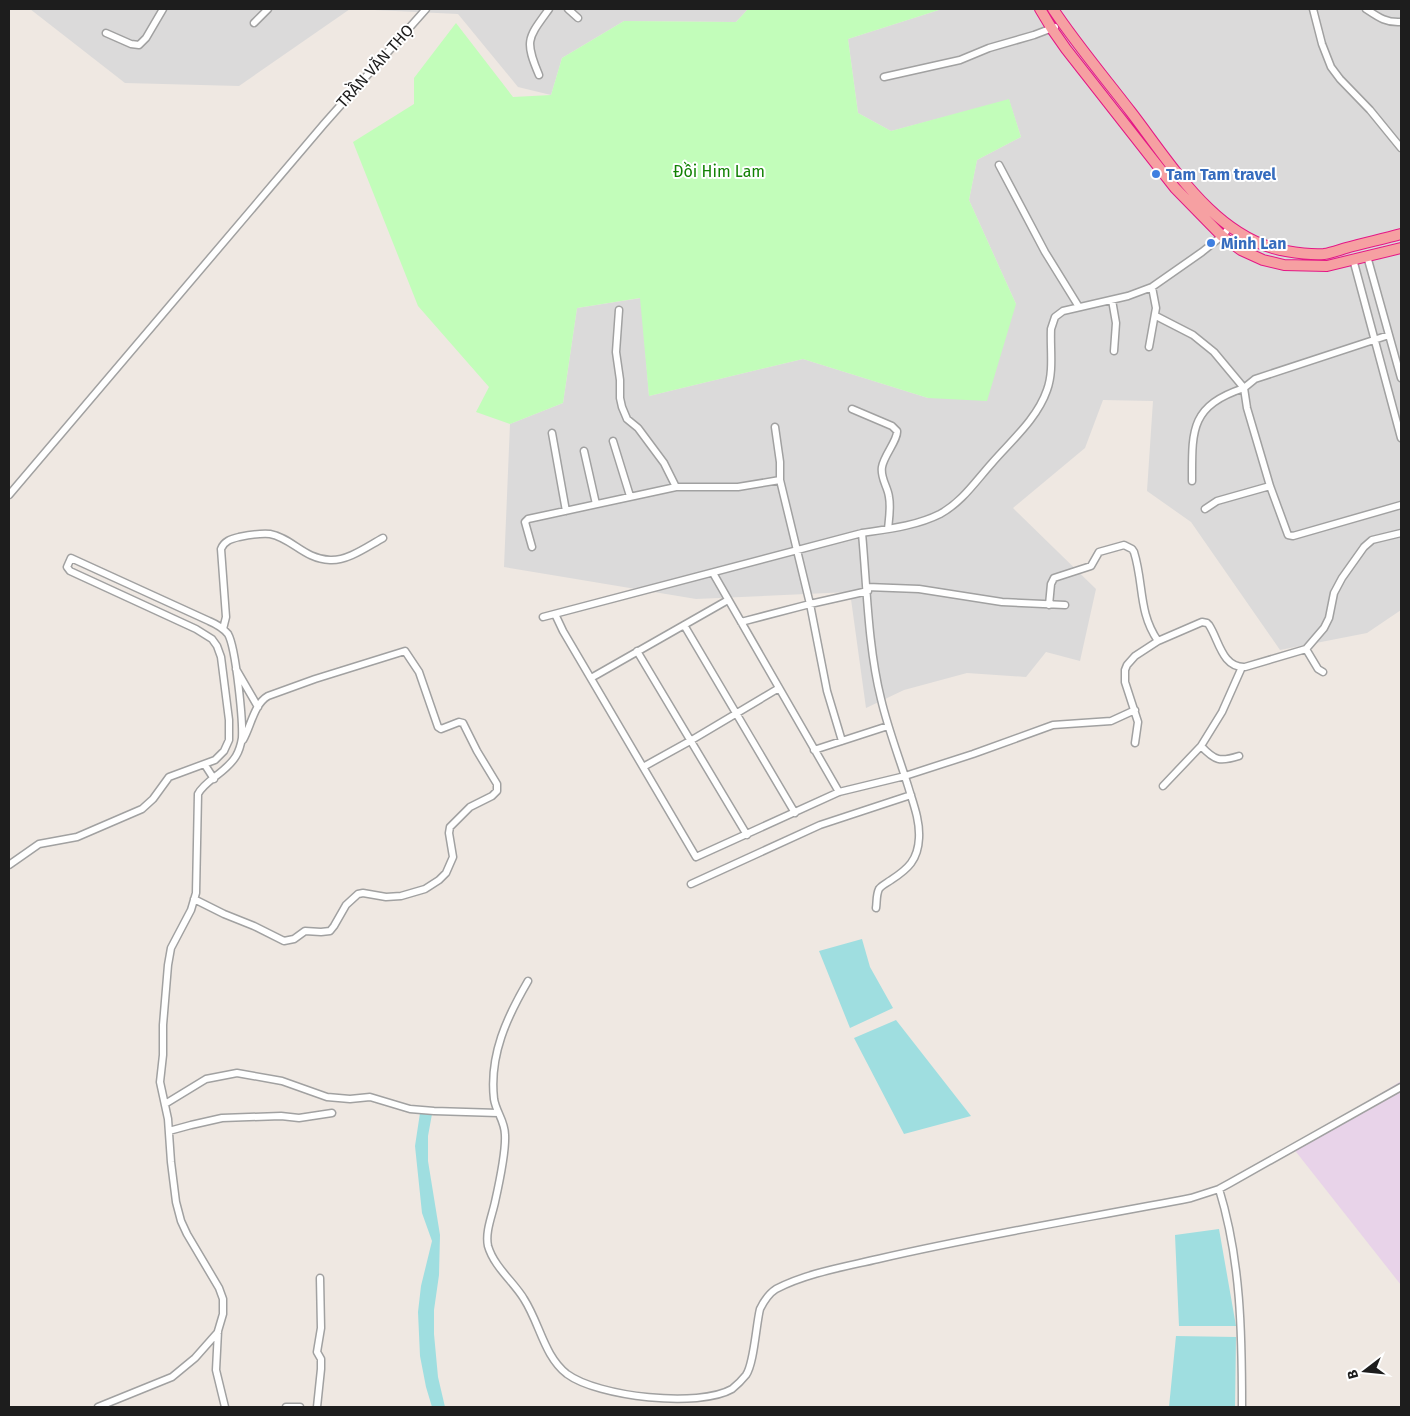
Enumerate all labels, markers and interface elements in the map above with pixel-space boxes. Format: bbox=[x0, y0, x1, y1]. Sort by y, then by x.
street label: TRẦN VĂN THỌ bbox=[331, 19, 417, 112]
park label: Đồi Him Lam bbox=[673, 161, 765, 181]
place label: Tam Tam travel bbox=[1166, 165, 1276, 184]
marker: Tam Tam travel bbox=[1150, 168, 1162, 180]
place label: Minh Lan bbox=[1221, 234, 1286, 253]
marker: Minh Lan bbox=[1205, 237, 1217, 249]
north arrow bbox=[1340, 1346, 1390, 1396]
text: B bbox=[1344, 1368, 1362, 1381]

